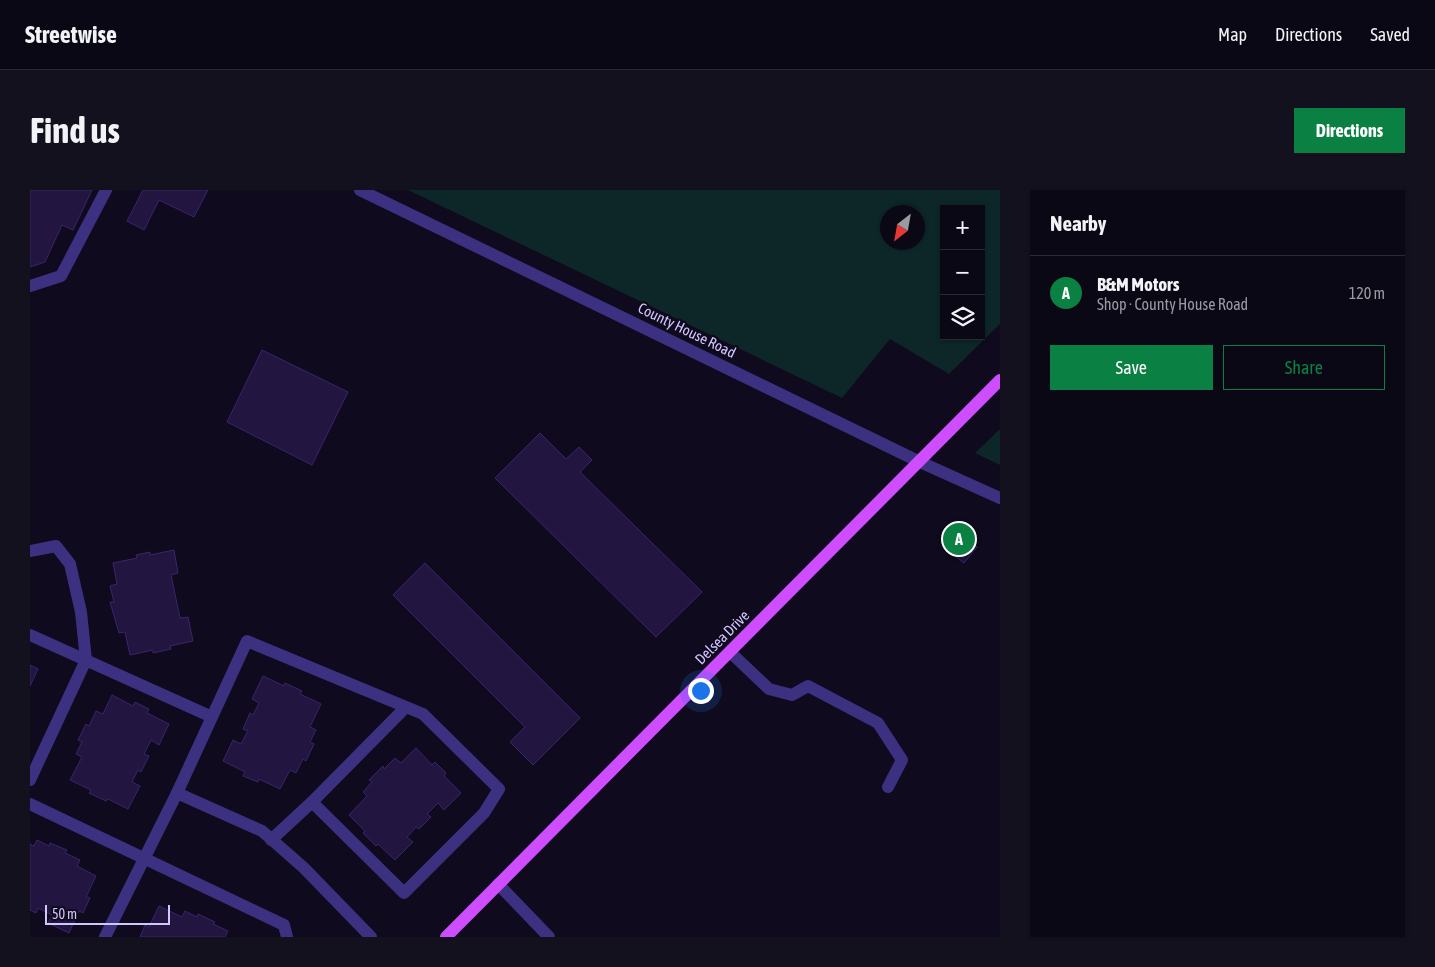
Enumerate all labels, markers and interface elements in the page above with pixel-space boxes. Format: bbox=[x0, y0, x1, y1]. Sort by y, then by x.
text: Streetwise bbox=[25, 21, 117, 48]
text: Map bbox=[1218, 24, 1247, 45]
text: Directions bbox=[1275, 24, 1342, 45]
text: Saved bbox=[1370, 24, 1410, 45]
button: Directions bbox=[1294, 108, 1405, 153]
text: Find us bbox=[30, 110, 120, 150]
north arrow bbox=[880, 205, 925, 250]
map controls bbox=[940, 205, 985, 340]
button: + bbox=[940, 205, 985, 250]
text: Nearby bbox=[1050, 211, 1106, 235]
button: − bbox=[940, 250, 985, 295]
text: B&M Motors bbox=[1097, 273, 1179, 295]
text: A bbox=[1062, 284, 1070, 302]
text: 120 m bbox=[1349, 284, 1385, 302]
button: layers bbox=[940, 295, 985, 340]
text: Shop · County House Road bbox=[1097, 295, 1248, 313]
street label: County House Road bbox=[635, 299, 739, 361]
button: Save bbox=[1050, 345, 1213, 390]
button: Share bbox=[1223, 345, 1385, 390]
pin: A bbox=[943, 520, 975, 558]
street label: Delsea Drive bbox=[691, 606, 753, 668]
your location bbox=[688, 678, 714, 704]
scale bar bbox=[45, 902, 170, 925]
text: 50 m bbox=[52, 906, 77, 922]

